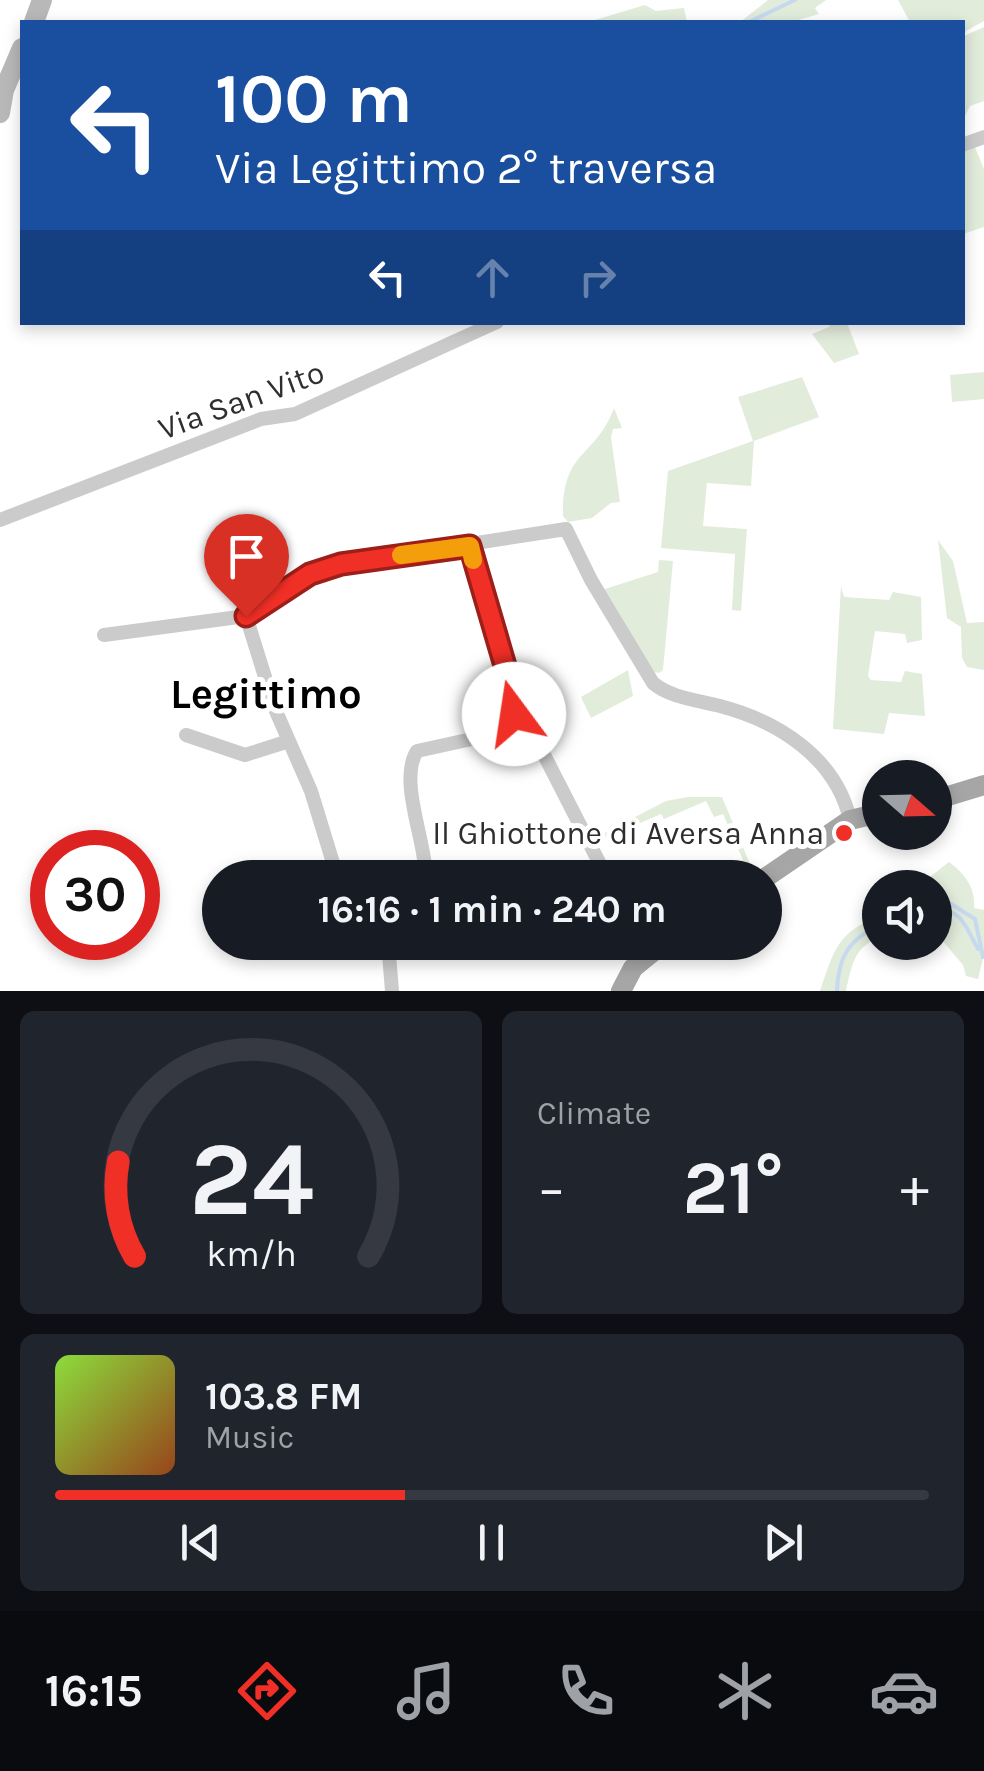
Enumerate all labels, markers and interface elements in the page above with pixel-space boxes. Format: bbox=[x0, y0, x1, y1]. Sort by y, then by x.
text: 100 m bbox=[215, 58, 413, 140]
icon: left bbox=[50, 60, 180, 190]
text: Via Legittimo 2° traversa bbox=[215, 142, 717, 194]
icon: left bbox=[360, 250, 415, 305]
icon: ahead bbox=[465, 250, 520, 305]
icon: right bbox=[570, 250, 625, 305]
street label: Via San Vito bbox=[153, 353, 329, 448]
pin bbox=[204, 514, 289, 617]
icon: arrive bbox=[219, 529, 274, 584]
position arrow bbox=[462, 662, 566, 766]
district label: Legittimo bbox=[170, 669, 362, 719]
north arrow bbox=[862, 760, 952, 850]
map controls bbox=[862, 760, 952, 960]
place label: Il Ghiottone di Aversa Anna bbox=[432, 815, 824, 852]
marker: Il Ghiottone di Aversa Anna bbox=[833, 822, 855, 844]
speed limit sign: 30 bbox=[30, 830, 160, 960]
button: sound bbox=[862, 870, 952, 960]
text: 16:16 · 1 min · 240 m bbox=[318, 887, 666, 932]
text: Climate bbox=[537, 1095, 651, 1132]
text: 24 bbox=[189, 1119, 313, 1240]
text: 21° bbox=[682, 1144, 784, 1232]
text: − bbox=[537, 1156, 566, 1220]
text: + bbox=[900, 1156, 929, 1220]
text: km/h bbox=[206, 1233, 296, 1275]
text: 103.8 FM bbox=[205, 1374, 363, 1419]
text: Music bbox=[205, 1419, 294, 1456]
icon: previous bbox=[173, 1515, 228, 1570]
icon: pause bbox=[464, 1515, 519, 1570]
icon: next bbox=[756, 1515, 811, 1570]
icon: directions bbox=[232, 1656, 302, 1726]
icon: music bbox=[391, 1656, 461, 1726]
icon: phone bbox=[551, 1656, 621, 1726]
icon: climate bbox=[710, 1656, 780, 1726]
icon: car bbox=[869, 1656, 939, 1726]
text: 16:15 bbox=[45, 1665, 142, 1717]

